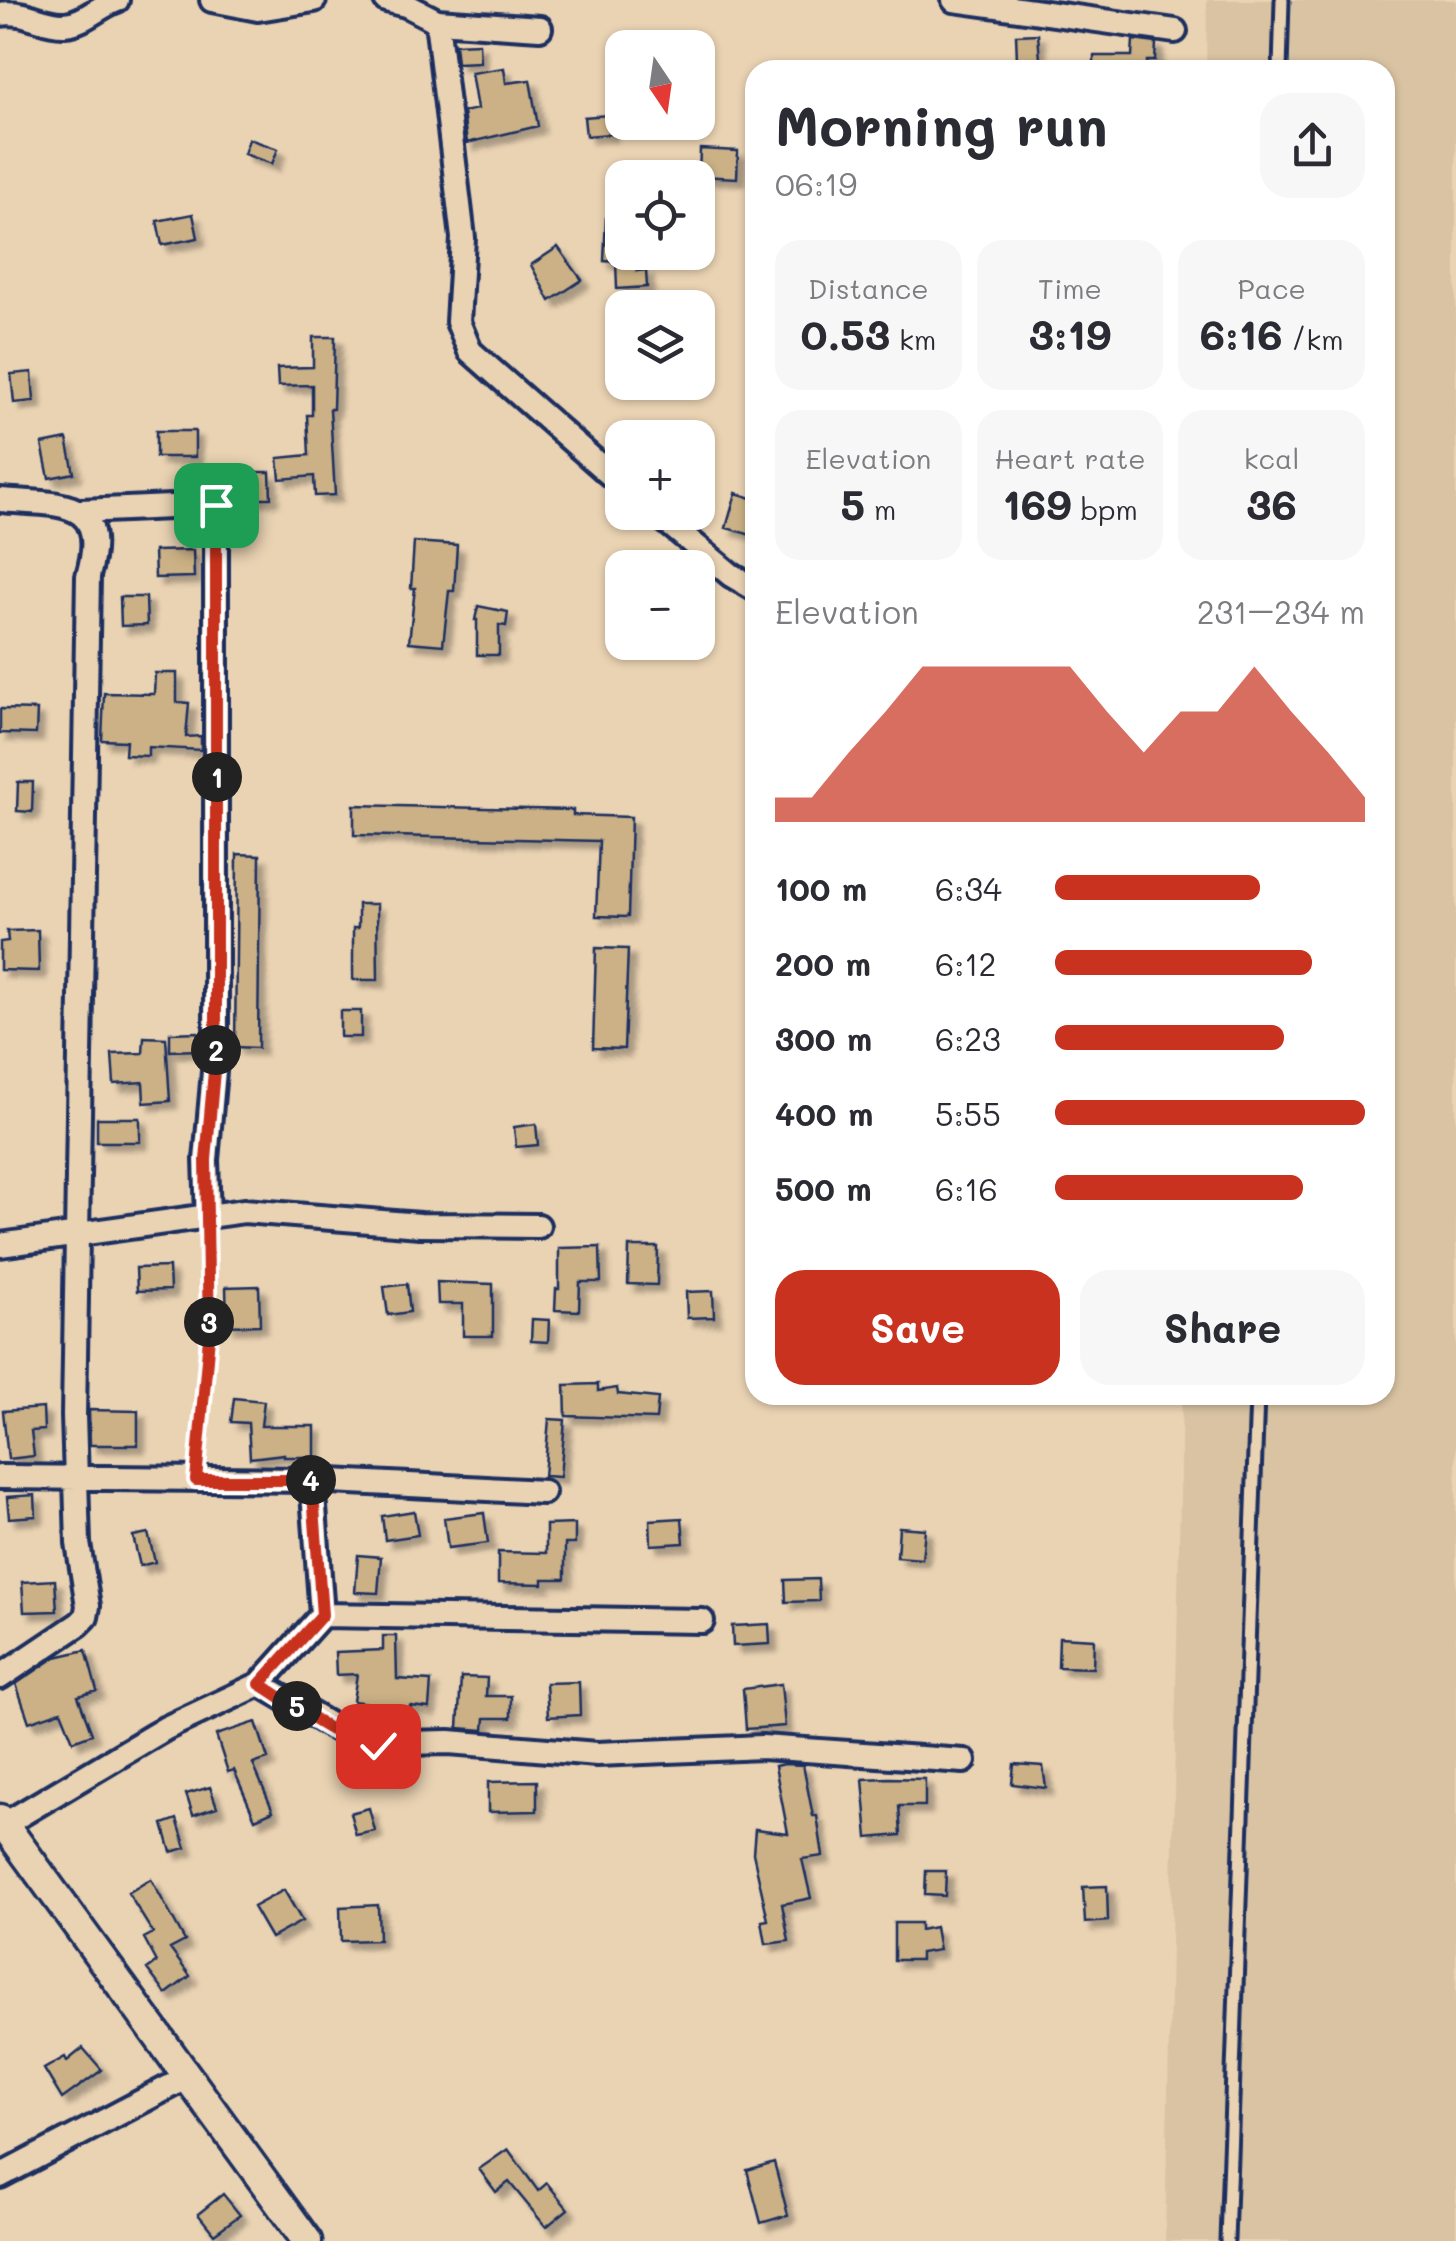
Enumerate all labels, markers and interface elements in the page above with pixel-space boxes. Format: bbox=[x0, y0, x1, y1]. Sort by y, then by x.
north arrow bbox=[605, 30, 715, 140]
map controls bbox=[605, 30, 715, 660]
text: Morning run bbox=[775, 88, 1108, 160]
button: share bbox=[1260, 93, 1365, 198]
button: locate bbox=[605, 160, 715, 270]
text: 06:19 bbox=[775, 162, 857, 204]
text: Distance bbox=[808, 270, 929, 306]
text: Time bbox=[1038, 270, 1102, 306]
text: Pace bbox=[1237, 270, 1306, 306]
button: layers bbox=[605, 290, 715, 400]
text: 0.53 bbox=[800, 306, 890, 361]
text: 3:19 bbox=[1029, 306, 1111, 361]
text: 6:16 bbox=[1200, 306, 1283, 361]
text: km bbox=[890, 321, 936, 357]
text: /km bbox=[1283, 321, 1343, 357]
button: + bbox=[605, 420, 715, 530]
text: Elevation bbox=[805, 440, 931, 476]
text: Heart rate bbox=[994, 440, 1146, 476]
text: kcal bbox=[1244, 440, 1300, 476]
pin bbox=[174, 463, 259, 548]
text: 5 bbox=[840, 476, 865, 531]
text: 169 bbox=[1002, 476, 1071, 531]
text: 36 bbox=[1246, 476, 1297, 531]
icon: arrive bbox=[189, 478, 244, 533]
text: m bbox=[865, 491, 896, 527]
text: bpm bbox=[1071, 491, 1138, 527]
button: − bbox=[605, 550, 715, 660]
text: Elevation bbox=[775, 590, 919, 632]
text: 231–234 m bbox=[1197, 590, 1365, 632]
pin: 1 bbox=[192, 752, 242, 802]
text: 1 bbox=[211, 759, 223, 795]
text: 100 m bbox=[775, 867, 867, 909]
text: 6:34 bbox=[935, 867, 1002, 909]
text: 200 m bbox=[775, 942, 871, 984]
text: 6:12 bbox=[935, 942, 996, 984]
text: 300 m bbox=[775, 1017, 872, 1059]
text: 6:23 bbox=[935, 1017, 1001, 1059]
pin: 2 bbox=[191, 1025, 241, 1075]
text: 2 bbox=[208, 1032, 224, 1068]
text: 400 m bbox=[775, 1092, 873, 1134]
text: 5:55 bbox=[935, 1092, 1001, 1134]
text: 500 m bbox=[775, 1167, 872, 1209]
text: 6:16 bbox=[935, 1167, 998, 1209]
button: Save bbox=[775, 1270, 1060, 1385]
button: Share bbox=[1080, 1270, 1365, 1385]
pin: 3 bbox=[184, 1297, 234, 1347]
text: 3 bbox=[201, 1304, 217, 1340]
pin: 4 bbox=[286, 1455, 336, 1505]
text: 4 bbox=[302, 1462, 320, 1498]
pin: 5 bbox=[272, 1681, 322, 1731]
text: 5 bbox=[289, 1688, 305, 1724]
pin bbox=[336, 1704, 421, 1789]
icon: check bbox=[351, 1719, 406, 1774]

